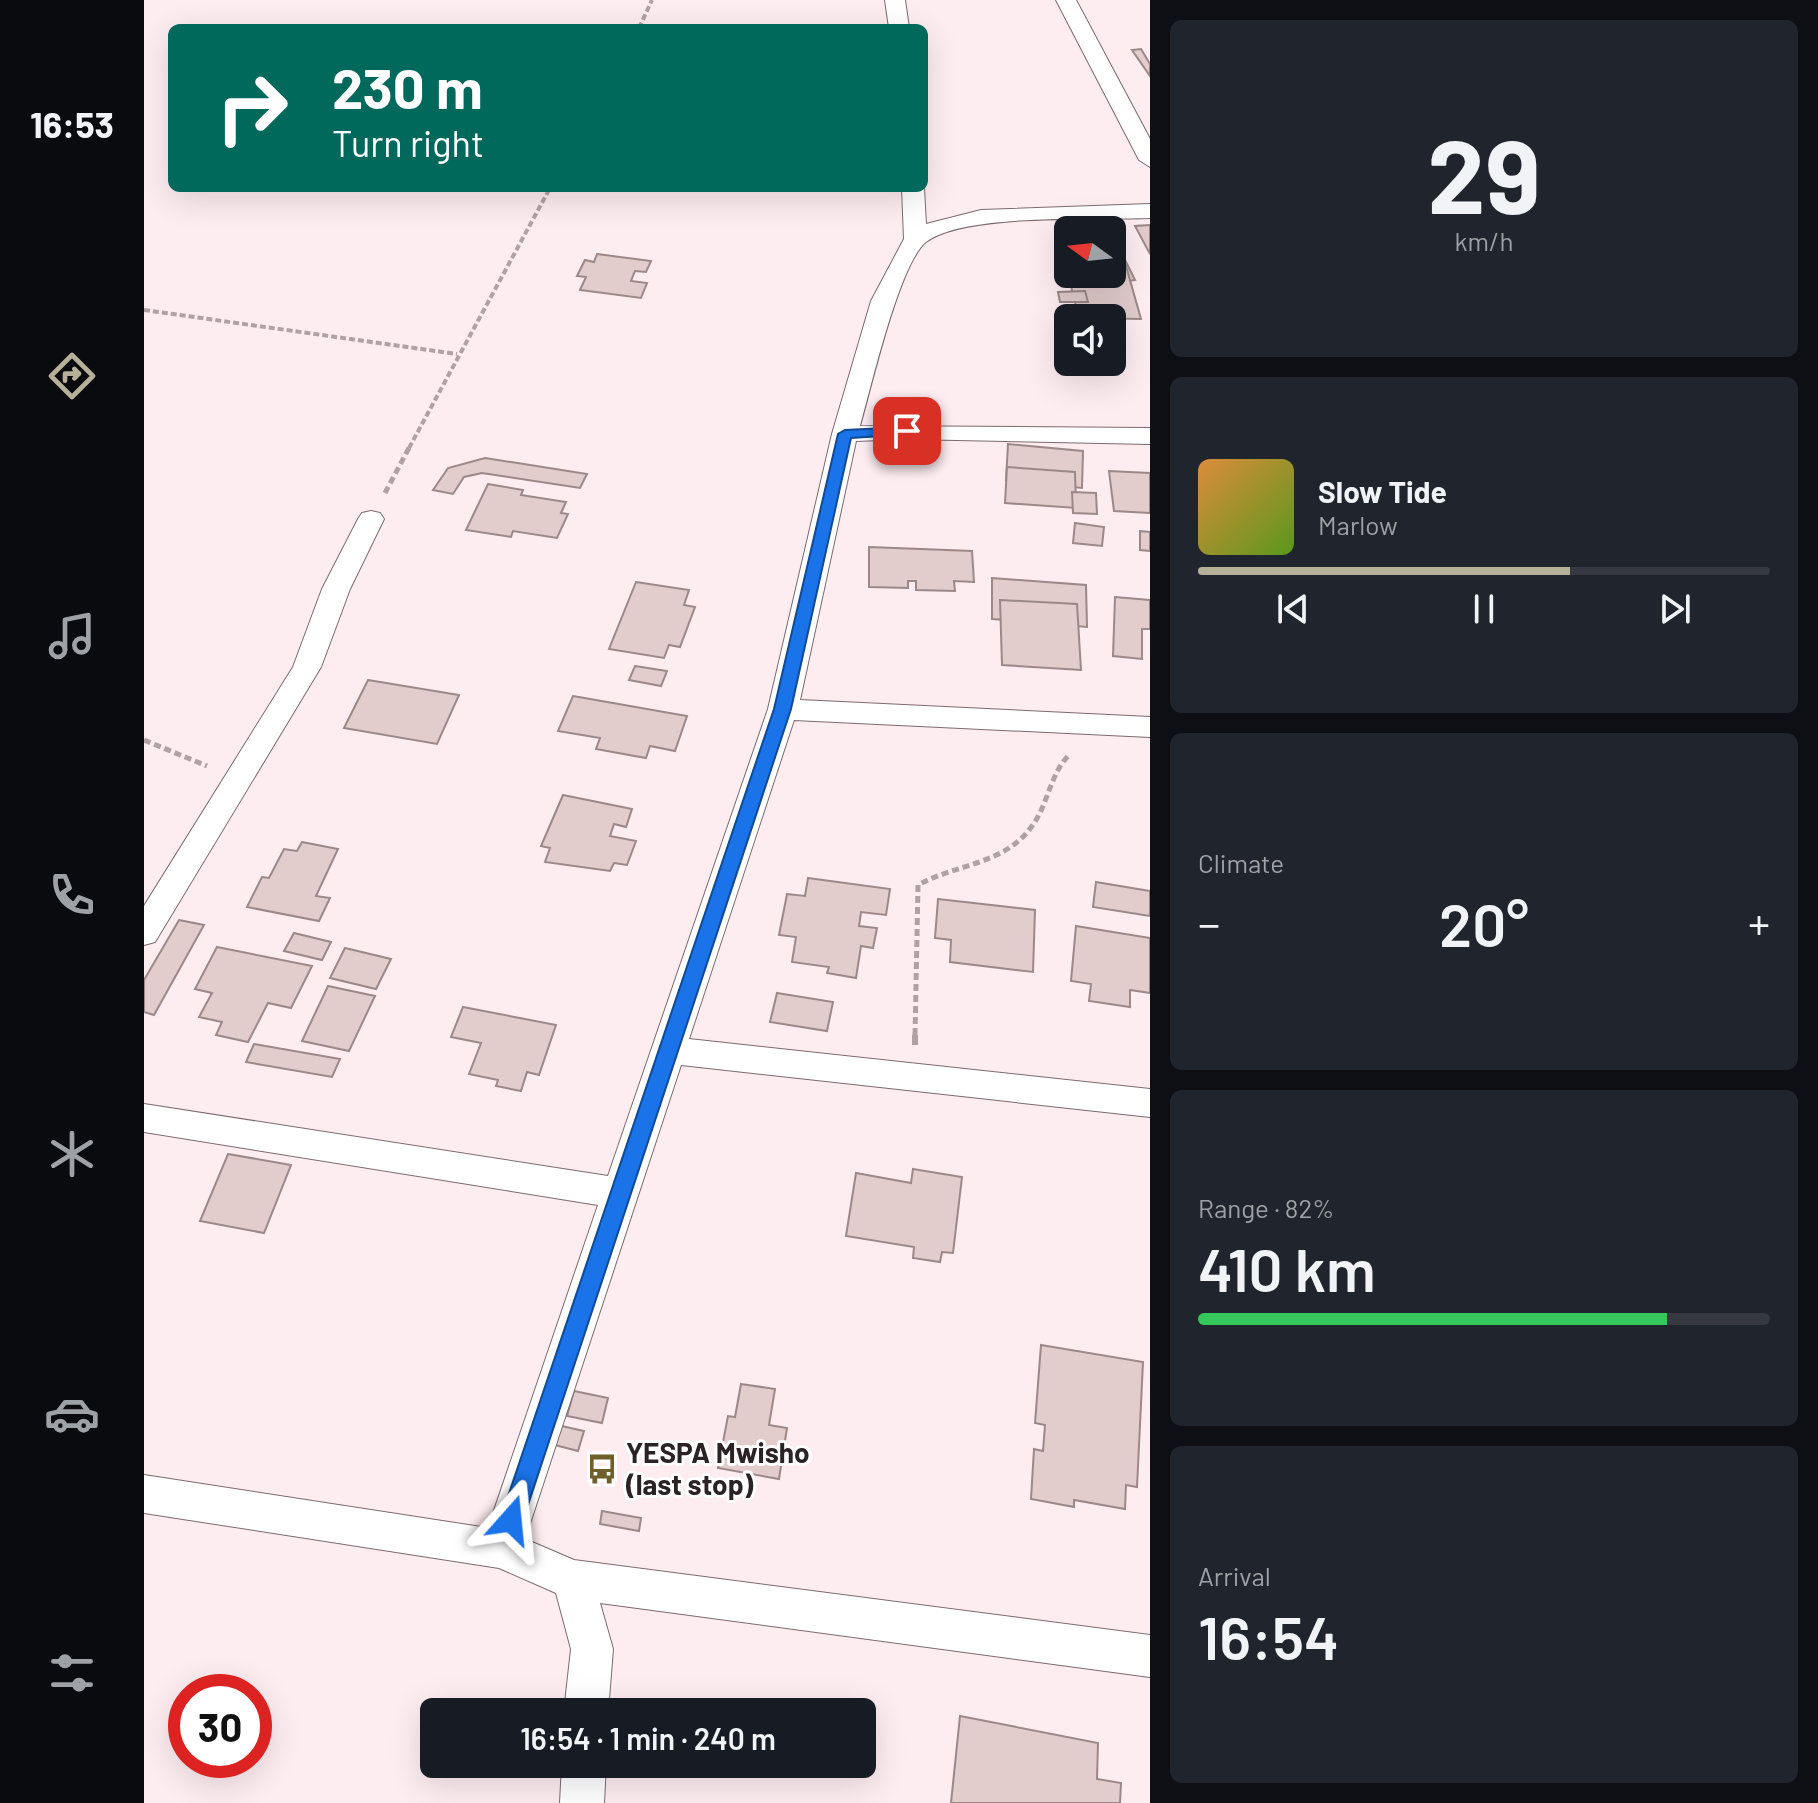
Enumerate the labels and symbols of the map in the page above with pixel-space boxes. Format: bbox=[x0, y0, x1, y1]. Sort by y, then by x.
north arrow bbox=[1054, 216, 1126, 288]
pin bbox=[873, 397, 941, 465]
place label: YESPA Mwisho (last stop) bbox=[625, 1435, 810, 1501]
bus stop icon: YESPA Mwisho (last stop) bbox=[585, 1452, 619, 1486]
position arrow bbox=[469, 1478, 553, 1562]
speed limit sign: 30 bbox=[168, 1674, 272, 1778]

